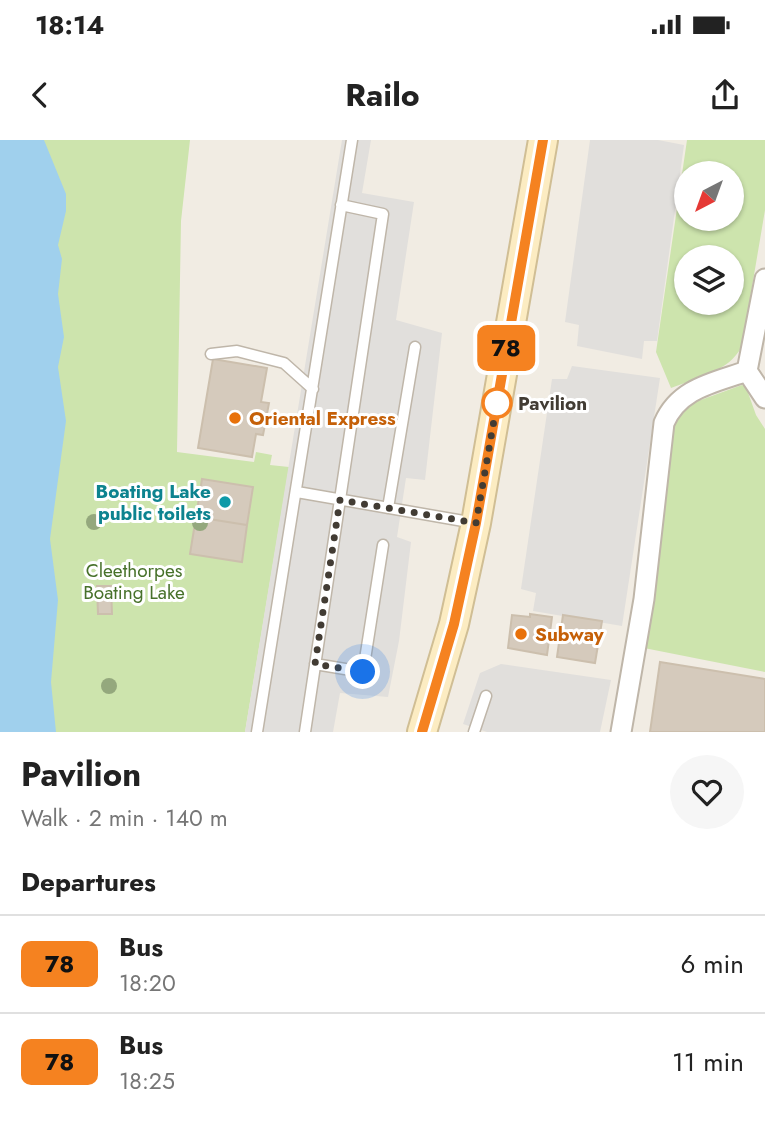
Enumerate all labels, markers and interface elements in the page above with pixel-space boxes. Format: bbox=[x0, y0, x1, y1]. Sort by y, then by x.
text: 18:14 bbox=[35, 6, 104, 44]
text: Railo bbox=[345, 72, 420, 118]
icon: back bbox=[21, 76, 59, 114]
icon: share bbox=[706, 76, 744, 114]
north arrow bbox=[674, 161, 744, 231]
map controls bbox=[674, 161, 744, 315]
button: layers bbox=[674, 245, 744, 315]
line badge: 78 bbox=[475, 325, 538, 371]
text: 78 bbox=[491, 330, 521, 365]
marker: Pavilion bbox=[482, 388, 512, 418]
place label: Pavilion bbox=[518, 390, 587, 417]
place label: Oriental Express bbox=[249, 405, 396, 432]
marker: Oriental Express bbox=[227, 410, 243, 426]
place label: Boating Lake public toilets bbox=[96, 478, 211, 527]
marker: Boating Lake public toilets bbox=[217, 494, 233, 510]
park label: Cleethorpes Boating Lake bbox=[83, 557, 185, 606]
place label: Subway bbox=[535, 621, 605, 648]
marker: Subway bbox=[513, 626, 529, 642]
your location bbox=[345, 654, 380, 689]
text: Pavilion bbox=[21, 751, 141, 798]
button: heart bbox=[670, 755, 744, 829]
text: Walk · 2 min · 140 m bbox=[21, 801, 228, 835]
text: Departures bbox=[21, 863, 156, 901]
text: Bus bbox=[119, 928, 163, 966]
text: 6 min bbox=[681, 945, 744, 983]
text: 78 bbox=[45, 946, 74, 981]
text: 18:20 bbox=[119, 966, 176, 1000]
text: Bus bbox=[119, 1026, 163, 1064]
text: 11 min bbox=[672, 1043, 744, 1081]
text: 78 bbox=[45, 1044, 74, 1079]
text: 18:25 bbox=[119, 1064, 175, 1098]

